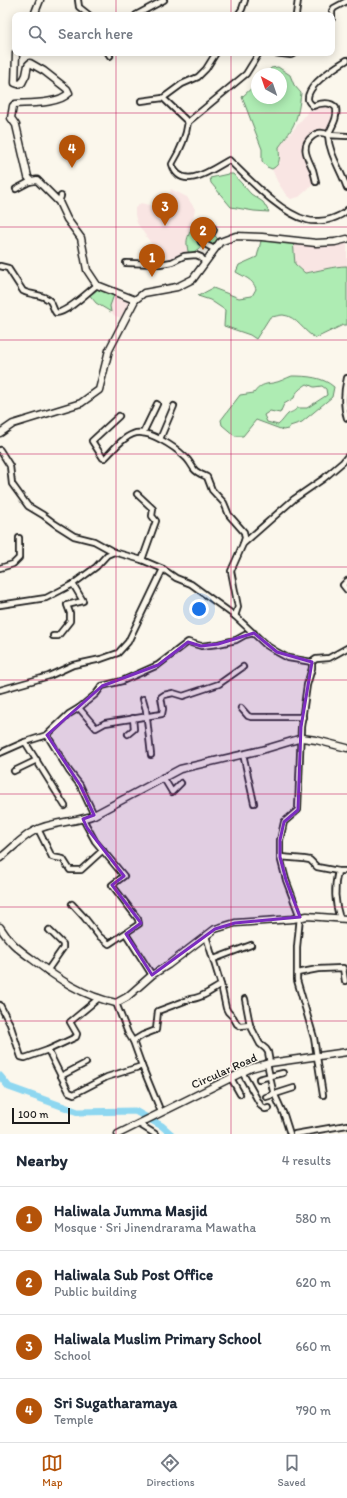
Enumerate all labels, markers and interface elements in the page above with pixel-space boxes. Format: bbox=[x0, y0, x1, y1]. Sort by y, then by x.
search box bbox=[12, 12, 335, 56]
icon: search bbox=[26, 23, 48, 45]
text: Search here bbox=[58, 25, 133, 43]
north arrow bbox=[251, 68, 287, 104]
pin: 4 bbox=[59, 135, 85, 168]
pin: 3 bbox=[152, 193, 178, 226]
pin: 2 bbox=[190, 217, 216, 250]
pin: 1 bbox=[139, 244, 165, 277]
your location bbox=[189, 599, 209, 619]
street label: Circular Road bbox=[189, 1050, 259, 1092]
scale bar bbox=[12, 1106, 70, 1125]
text: 100 m bbox=[18, 1108, 48, 1121]
text: Nearby bbox=[16, 1150, 68, 1170]
text: 4 results bbox=[282, 1153, 331, 1168]
text: Haliwala Jumma Masjid bbox=[54, 1202, 207, 1220]
text: 1 bbox=[26, 1211, 32, 1226]
text: 580 m bbox=[295, 1211, 331, 1226]
text: Mosque · Sri Jinendrarama Mawatha bbox=[54, 1220, 256, 1235]
text: Haliwala Sub Post Office bbox=[54, 1266, 213, 1284]
text: 2 bbox=[26, 1275, 32, 1290]
text: 620 m bbox=[295, 1275, 331, 1290]
text: Public building bbox=[54, 1284, 137, 1299]
text: Haliwala Muslim Primary School bbox=[54, 1330, 261, 1348]
text: 3 bbox=[25, 1339, 33, 1354]
text: 660 m bbox=[295, 1339, 331, 1354]
text: School bbox=[54, 1348, 91, 1363]
text: Sri Sugatharamaya bbox=[54, 1394, 177, 1412]
text: 4 bbox=[25, 1403, 33, 1418]
text: 790 m bbox=[296, 1403, 331, 1418]
text: Temple bbox=[54, 1412, 93, 1427]
tab: Map bbox=[41, 1452, 63, 1489]
tab: Directions bbox=[146, 1452, 195, 1489]
tab: Saved bbox=[277, 1452, 306, 1489]

